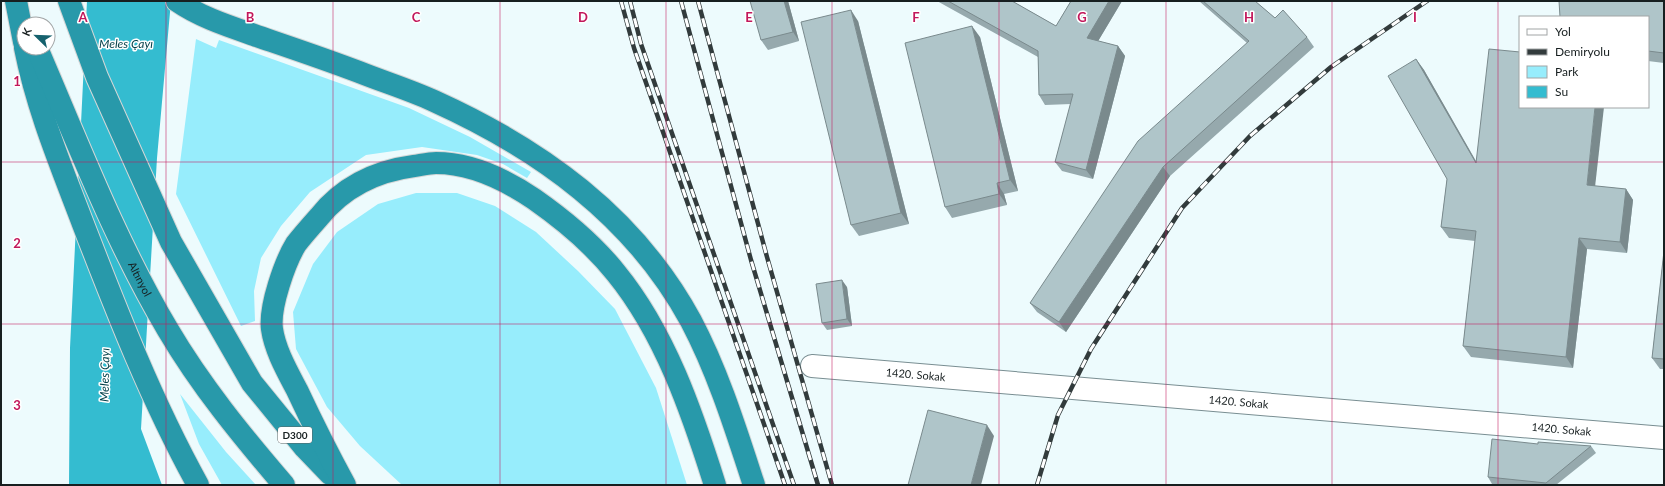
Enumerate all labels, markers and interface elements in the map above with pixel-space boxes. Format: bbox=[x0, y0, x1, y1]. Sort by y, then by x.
text: A bbox=[77, 9, 88, 25]
text: B bbox=[246, 9, 255, 25]
text: C bbox=[412, 9, 421, 25]
text: D bbox=[578, 9, 588, 25]
text: E bbox=[745, 9, 753, 25]
text: F bbox=[912, 9, 920, 25]
text: G bbox=[1077, 9, 1087, 25]
text: H bbox=[1244, 9, 1254, 25]
text: I bbox=[1413, 9, 1417, 25]
north arrow bbox=[16, 16, 56, 56]
legend bbox=[1519, 16, 1649, 108]
text: Yol bbox=[1555, 24, 1571, 39]
text: K bbox=[19, 25, 34, 38]
water label: Meles Çayı bbox=[99, 36, 153, 51]
text: Demiryolu bbox=[1555, 44, 1610, 59]
text: Park bbox=[1555, 64, 1579, 79]
text: 1 bbox=[13, 73, 21, 89]
text: Su bbox=[1555, 84, 1568, 99]
text: 2 bbox=[13, 235, 21, 251]
street label: Altınyol bbox=[126, 259, 155, 298]
water label: Meles Çayı bbox=[97, 348, 112, 402]
street label: 1420. Sokak bbox=[885, 365, 946, 383]
street label: 1420. Sokak bbox=[1208, 393, 1269, 411]
text: 3 bbox=[13, 397, 21, 413]
street label: 1420. Sokak bbox=[1531, 420, 1592, 438]
road number: D300 bbox=[278, 427, 312, 443]

